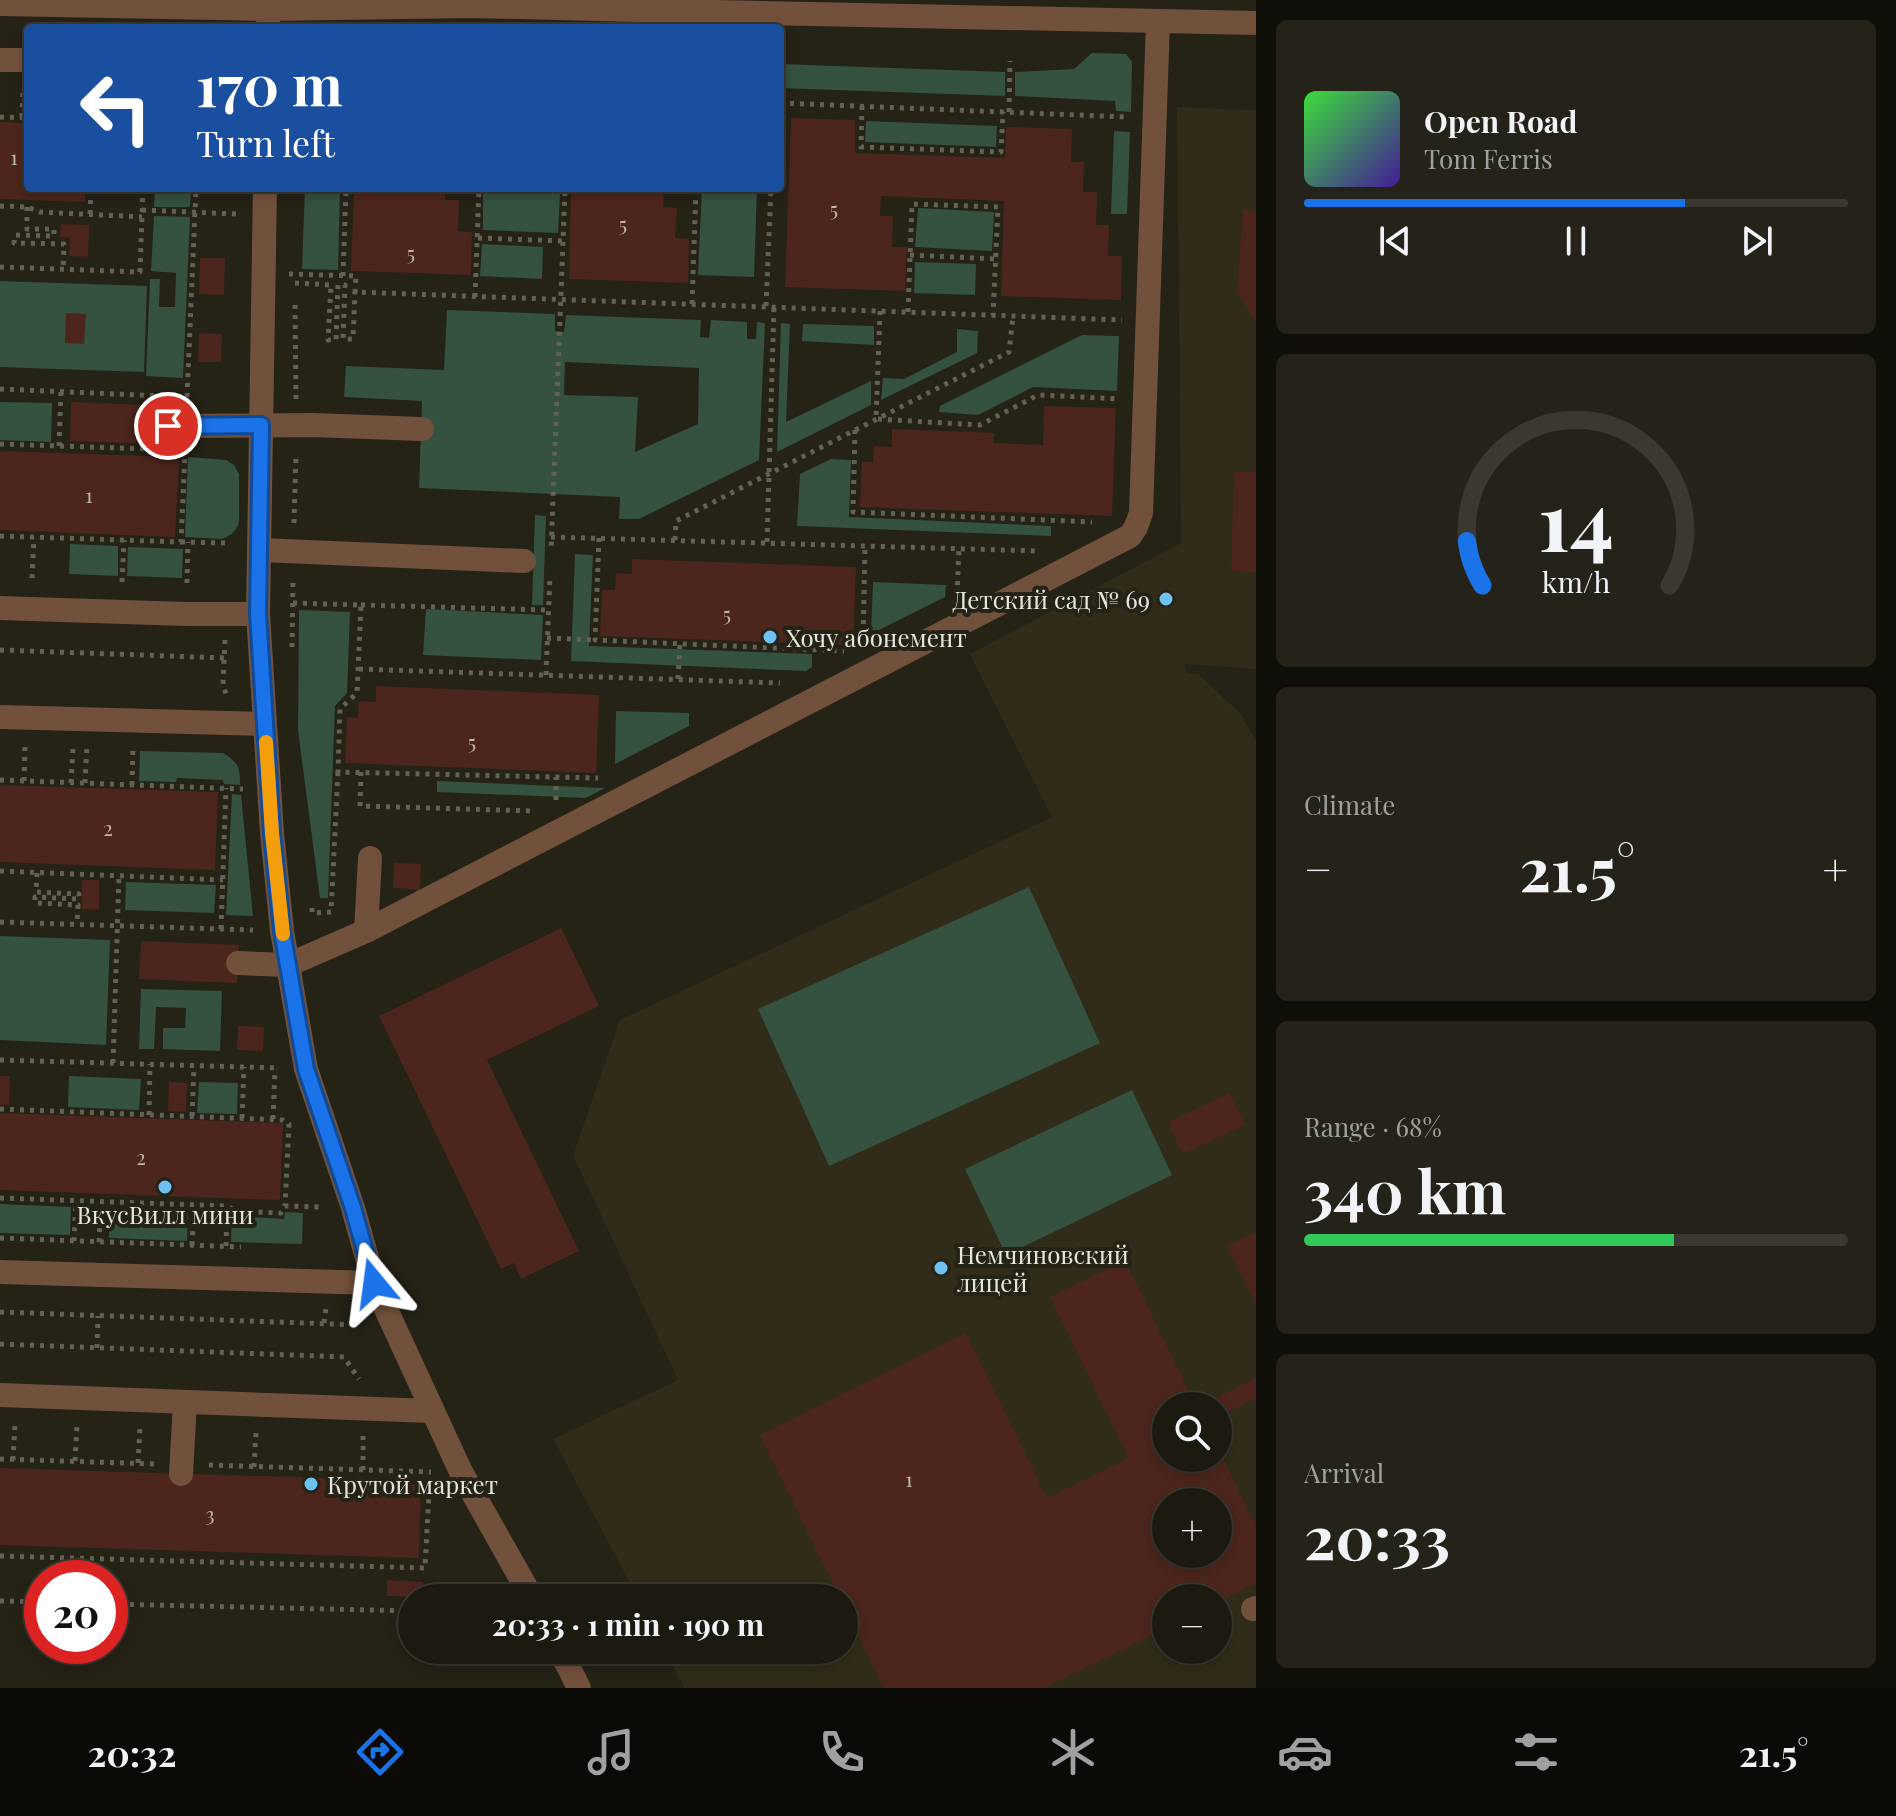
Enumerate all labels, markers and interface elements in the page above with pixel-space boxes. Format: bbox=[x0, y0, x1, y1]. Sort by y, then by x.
text: 170 m bbox=[196, 46, 343, 121]
icon: left bbox=[64, 56, 168, 160]
text: Open Road bbox=[1424, 101, 1577, 141]
text: Turn left bbox=[196, 118, 335, 166]
text: Tom Ferris bbox=[1424, 141, 1553, 176]
house number: 1 bbox=[10, 143, 18, 170]
house number: 5 bbox=[830, 195, 838, 222]
house number: 5 bbox=[619, 210, 627, 237]
icon: previous bbox=[1373, 219, 1417, 263]
icon: pause bbox=[1554, 219, 1598, 263]
icon: next bbox=[1735, 219, 1779, 263]
house number: 5 bbox=[407, 239, 415, 266]
pin bbox=[134, 392, 202, 460]
icon: arrive bbox=[146, 404, 190, 448]
text: 14 bbox=[1538, 462, 1614, 573]
house number: 1 bbox=[85, 481, 93, 508]
text: km/h bbox=[1542, 563, 1610, 601]
place label: Детский сад № 69 bbox=[952, 583, 1150, 615]
marker: Детский сад № 69 bbox=[1157, 590, 1175, 608]
house number: 5 bbox=[723, 600, 731, 627]
place label: Хочу абонемент bbox=[786, 621, 967, 653]
marker: Хочу абонемент bbox=[761, 628, 779, 646]
house number: 5 bbox=[468, 728, 476, 755]
text: Climate bbox=[1304, 787, 1395, 822]
house number: 2 bbox=[103, 814, 113, 841]
text: 21.5° bbox=[1519, 827, 1635, 907]
text: − bbox=[1304, 838, 1332, 897]
text: + bbox=[1822, 838, 1848, 897]
text: Range · 68% bbox=[1304, 1109, 1442, 1144]
house number: 2 bbox=[136, 1143, 146, 1170]
text: 340 km bbox=[1304, 1149, 1506, 1229]
marker: ВкусВилл мини bbox=[156, 1178, 174, 1196]
place label: ВкусВилл мини bbox=[77, 1198, 253, 1230]
place label: Немчиновский лицей bbox=[957, 1238, 1129, 1298]
position arrow bbox=[332, 1241, 416, 1325]
marker: Немчиновский лицей bbox=[932, 1259, 950, 1277]
map controls bbox=[1152, 1392, 1232, 1664]
button: search bbox=[1152, 1392, 1232, 1472]
text: Arrival bbox=[1304, 1455, 1384, 1490]
house number: 1 bbox=[905, 1465, 913, 1492]
place label: Крутой маркет bbox=[327, 1468, 498, 1500]
marker: Крутой маркет bbox=[302, 1475, 320, 1493]
button: + bbox=[1152, 1488, 1232, 1568]
text: 20:33 bbox=[1304, 1495, 1450, 1575]
house number: 3 bbox=[205, 1500, 215, 1527]
speed limit sign: 20 bbox=[24, 1560, 128, 1664]
button: − bbox=[1152, 1584, 1232, 1664]
text: 20:33 · 1 min · 190 m bbox=[492, 1604, 764, 1644]
icon: directions bbox=[352, 1724, 408, 1780]
icon: music bbox=[583, 1724, 639, 1780]
icon: phone bbox=[814, 1724, 870, 1780]
icon: climate bbox=[1045, 1724, 1101, 1780]
icon: car bbox=[1277, 1724, 1333, 1780]
icon: filters bbox=[1508, 1724, 1564, 1780]
text: 20:32 bbox=[88, 1728, 176, 1776]
text: 21.5° bbox=[1739, 1728, 1808, 1776]

